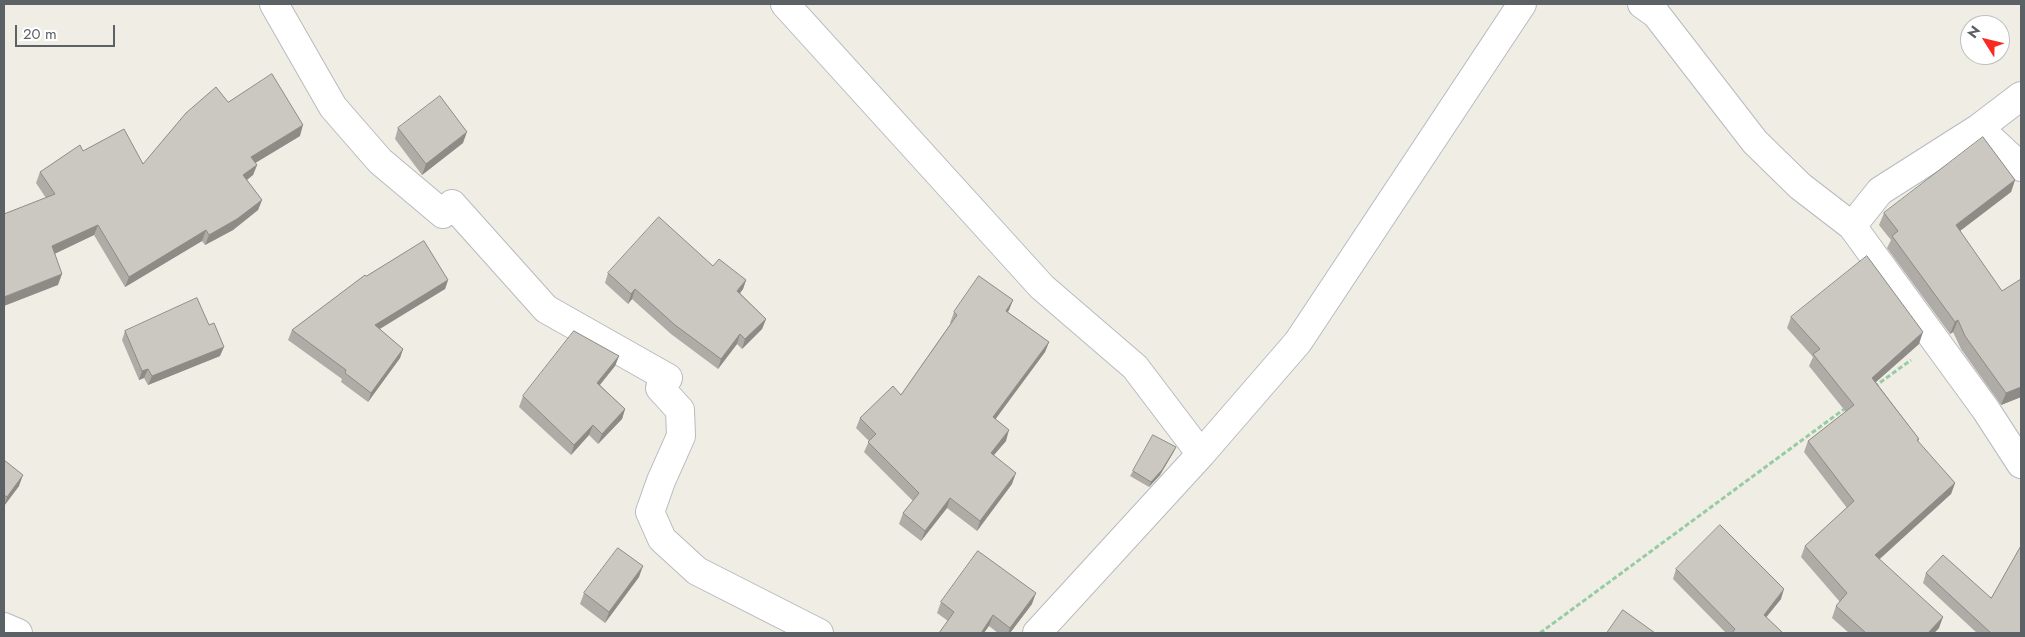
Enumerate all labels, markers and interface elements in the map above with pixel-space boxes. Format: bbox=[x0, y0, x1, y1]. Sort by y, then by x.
scale bar bbox=[18, 15, 118, 47]
north arrow bbox=[1960, 15, 2010, 65]
text: N bbox=[1962, 21, 1985, 42]
text: 20 m bbox=[23, 23, 57, 45]

